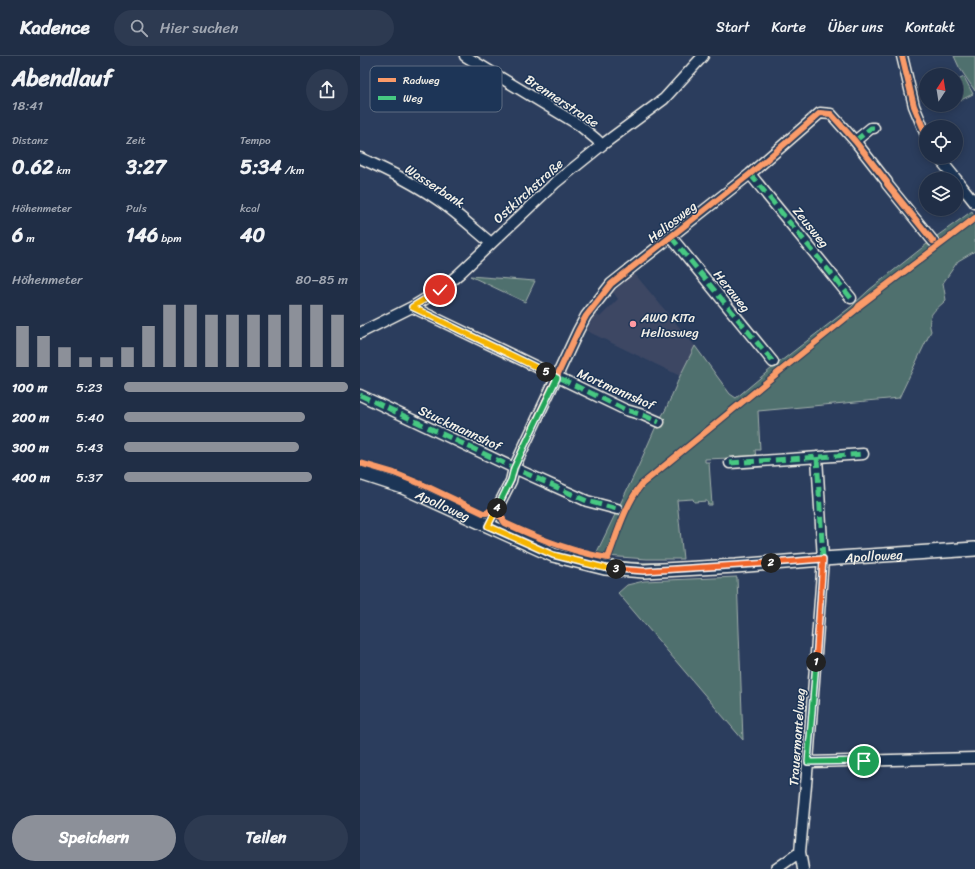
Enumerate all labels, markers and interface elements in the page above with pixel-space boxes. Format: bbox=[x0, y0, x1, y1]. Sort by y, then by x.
search box bbox=[114, 10, 394, 46]
text: Kadence bbox=[20, 11, 90, 44]
text: Hier suchen bbox=[160, 15, 238, 41]
text: Start bbox=[716, 15, 749, 40]
text: Karte bbox=[771, 15, 806, 40]
text: Über uns bbox=[828, 15, 883, 40]
text: Kontakt bbox=[905, 15, 955, 40]
icon: search bbox=[128, 17, 150, 39]
text: Abendlauf bbox=[12, 59, 112, 98]
legend bbox=[370, 66, 502, 112]
street label: Brennerstraße bbox=[520, 68, 604, 134]
north arrow bbox=[919, 68, 963, 112]
map controls bbox=[919, 68, 963, 216]
button: share bbox=[306, 69, 348, 111]
text: Radweg bbox=[403, 71, 440, 90]
text: Weg bbox=[403, 89, 423, 108]
text: 18:41 bbox=[12, 94, 43, 117]
button: locate bbox=[919, 120, 963, 164]
text: Distanz bbox=[12, 131, 48, 150]
text: Zeit bbox=[126, 131, 145, 150]
text: Tempo bbox=[240, 131, 271, 150]
text: 0.62 bbox=[12, 150, 54, 185]
text: 3:27 bbox=[126, 150, 166, 185]
text: 5:34 bbox=[240, 150, 282, 185]
street label: Ostkirchstraße bbox=[487, 153, 569, 229]
street label: Wasserbank bbox=[400, 158, 470, 214]
text: km bbox=[54, 161, 71, 180]
text: /km bbox=[282, 161, 304, 180]
button: layers bbox=[919, 172, 963, 216]
street label: Heliosweg bbox=[642, 195, 702, 249]
text: Höhenmeter bbox=[12, 199, 71, 218]
text: Puls bbox=[126, 199, 147, 218]
text: kcal bbox=[240, 199, 260, 218]
street label: Zeusweg bbox=[787, 201, 835, 253]
text: 6 bbox=[12, 218, 23, 253]
text: 146 bbox=[126, 218, 158, 253]
text: 40 bbox=[240, 218, 265, 253]
text: m bbox=[23, 229, 35, 248]
text: bpm bbox=[158, 229, 182, 248]
street label: Heraweg bbox=[707, 265, 757, 318]
text: Höhenmeter bbox=[12, 268, 82, 291]
text: 80–85 m bbox=[295, 268, 348, 291]
pin bbox=[423, 273, 457, 307]
icon: check bbox=[429, 279, 451, 301]
place label: AWO KiTa Heliosweg bbox=[640, 306, 699, 344]
marker: AWO KiTa Heliosweg bbox=[628, 319, 638, 329]
pin: 5 bbox=[536, 362, 556, 382]
text: 5 bbox=[543, 362, 549, 381]
street label: Mortmannshof bbox=[573, 362, 660, 417]
text: 100 m bbox=[12, 376, 47, 399]
text: 5:23 bbox=[76, 376, 103, 399]
street label: Stuckmannshof bbox=[415, 399, 507, 458]
text: 200 m bbox=[12, 406, 49, 429]
text: 5:40 bbox=[76, 406, 104, 429]
text: 300 m bbox=[12, 436, 49, 459]
text: 5:43 bbox=[76, 436, 103, 459]
text: 400 m bbox=[12, 466, 50, 489]
text: 5:37 bbox=[76, 466, 102, 489]
street label: Apolloweg bbox=[411, 482, 474, 528]
pin: 4 bbox=[487, 498, 507, 518]
text: 4 bbox=[494, 498, 500, 517]
street label: Apolloweg bbox=[843, 542, 904, 569]
pin: 2 bbox=[761, 553, 781, 573]
text: 2 bbox=[768, 553, 774, 572]
pin: 3 bbox=[606, 559, 626, 579]
text: 3 bbox=[613, 559, 619, 578]
pin: 1 bbox=[806, 652, 826, 672]
text: 1 bbox=[814, 652, 818, 671]
street label: Trauermantelweg bbox=[782, 687, 812, 787]
pin bbox=[847, 744, 881, 778]
icon: arrive bbox=[853, 750, 875, 772]
button: Speichern bbox=[12, 815, 176, 861]
button: Teilen bbox=[184, 815, 348, 861]

